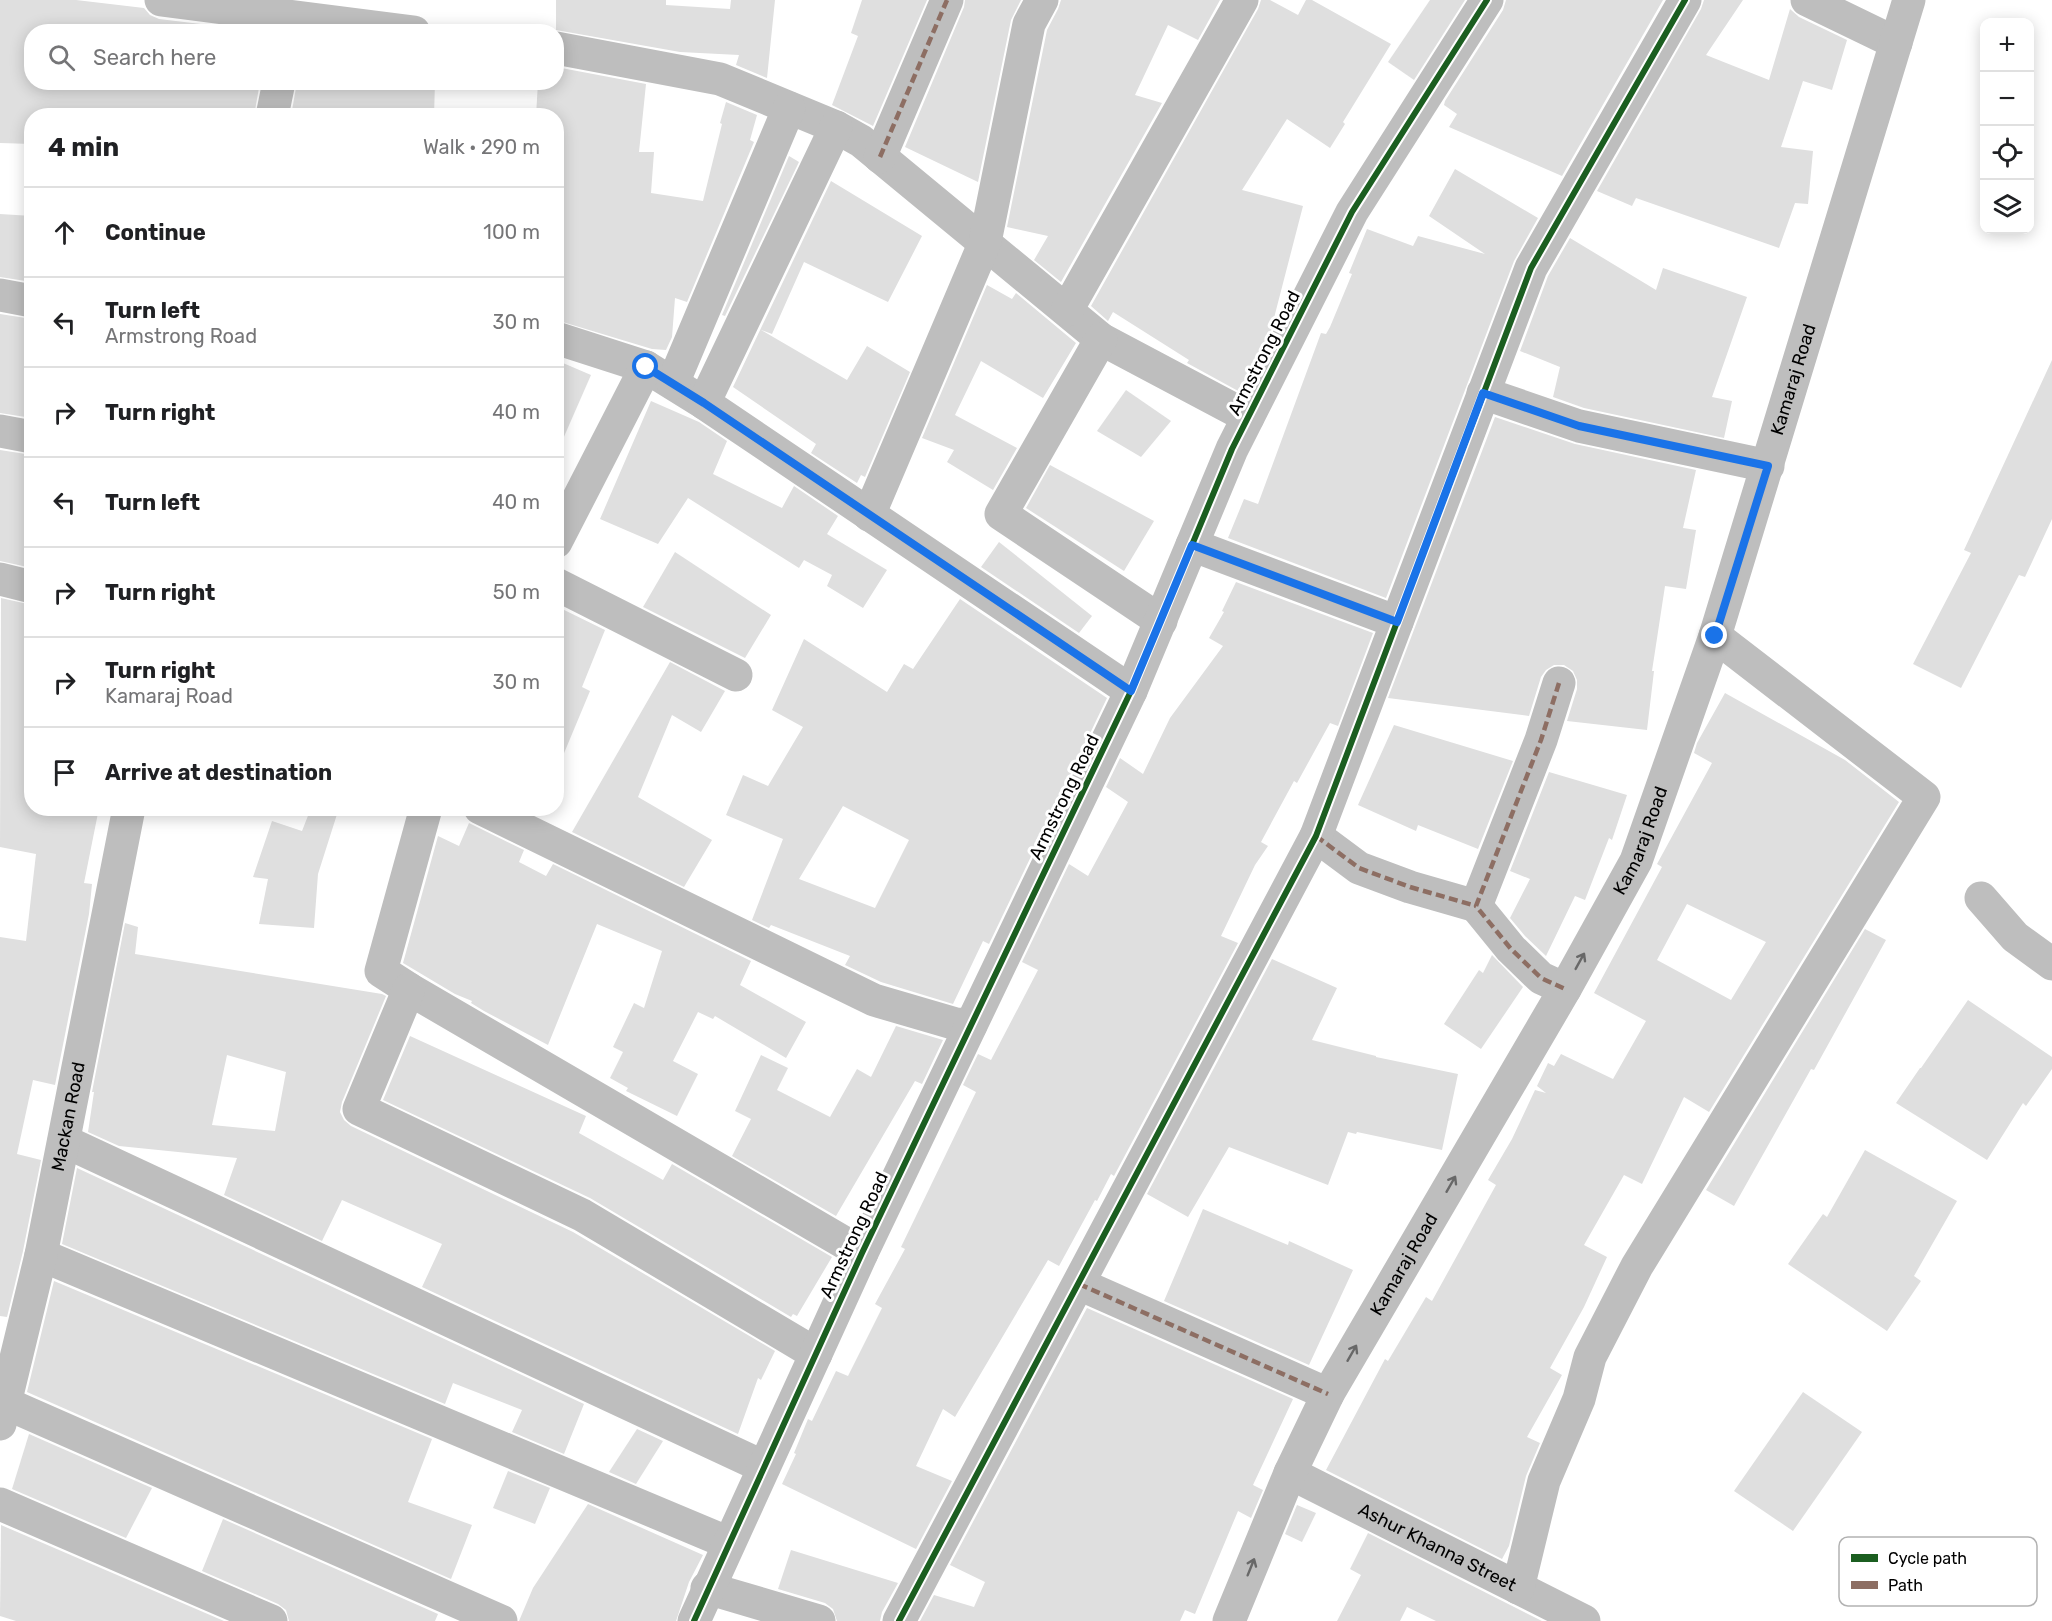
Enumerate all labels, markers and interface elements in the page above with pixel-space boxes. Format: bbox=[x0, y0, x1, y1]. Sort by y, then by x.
map controls bbox=[1980, 18, 2034, 234]
button: + bbox=[1980, 18, 2034, 72]
search box bbox=[24, 24, 564, 90]
icon: search bbox=[45, 41, 78, 74]
text: Search here bbox=[93, 44, 216, 71]
button: − bbox=[1980, 72, 2034, 126]
button: locate bbox=[1980, 126, 2034, 180]
text: 4 min bbox=[48, 132, 119, 163]
text: Walk · 290 m bbox=[423, 135, 540, 159]
button: layers bbox=[1980, 180, 2034, 234]
icon: ahead bbox=[48, 216, 81, 249]
text: Continue bbox=[105, 219, 206, 246]
text: 100 m bbox=[483, 220, 540, 244]
street label: Armstrong Road bbox=[1223, 287, 1305, 419]
text: Turn left bbox=[105, 297, 200, 324]
icon: left bbox=[48, 306, 81, 339]
text: 30 m bbox=[493, 310, 540, 334]
street label: Kamaraj Road bbox=[1766, 321, 1821, 438]
text: Armstrong Road bbox=[105, 324, 257, 348]
route start bbox=[632, 353, 658, 379]
icon: right bbox=[48, 396, 81, 429]
text: Turn right bbox=[105, 399, 215, 426]
text: 40 m bbox=[492, 400, 540, 424]
icon: left bbox=[48, 486, 81, 519]
text: Turn left bbox=[105, 489, 200, 516]
text: 40 m bbox=[492, 490, 540, 514]
icon: right bbox=[48, 576, 81, 609]
text: Turn right bbox=[105, 579, 215, 606]
text: 50 m bbox=[493, 580, 540, 604]
route end bbox=[1701, 622, 1727, 648]
text: Turn right bbox=[105, 657, 215, 684]
icon: right bbox=[48, 666, 81, 699]
text: 30 m bbox=[493, 670, 540, 694]
text: Kamaraj Road bbox=[105, 684, 233, 708]
street label: Armstrong Road bbox=[1024, 731, 1104, 863]
icon: arrive bbox=[48, 756, 81, 789]
text: Arrive at destination bbox=[105, 759, 332, 786]
street label: Kamaraj Road bbox=[1608, 784, 1672, 899]
one-way arrow bbox=[1574, 953, 1586, 970]
street label: Mackan Road bbox=[47, 1060, 90, 1173]
street label: Armstrong Road bbox=[815, 1168, 893, 1302]
one-way arrow bbox=[1445, 1176, 1457, 1193]
street label: Kamaraj Road bbox=[1365, 1209, 1442, 1320]
one-way arrow bbox=[1347, 1345, 1359, 1362]
street label: Ashur Khanna Street bbox=[1355, 1498, 1520, 1596]
legend bbox=[1839, 1537, 2037, 1606]
text: Cycle path bbox=[1888, 1549, 1967, 1568]
one-way arrow bbox=[1246, 1558, 1257, 1577]
text: Path bbox=[1888, 1576, 1923, 1595]

